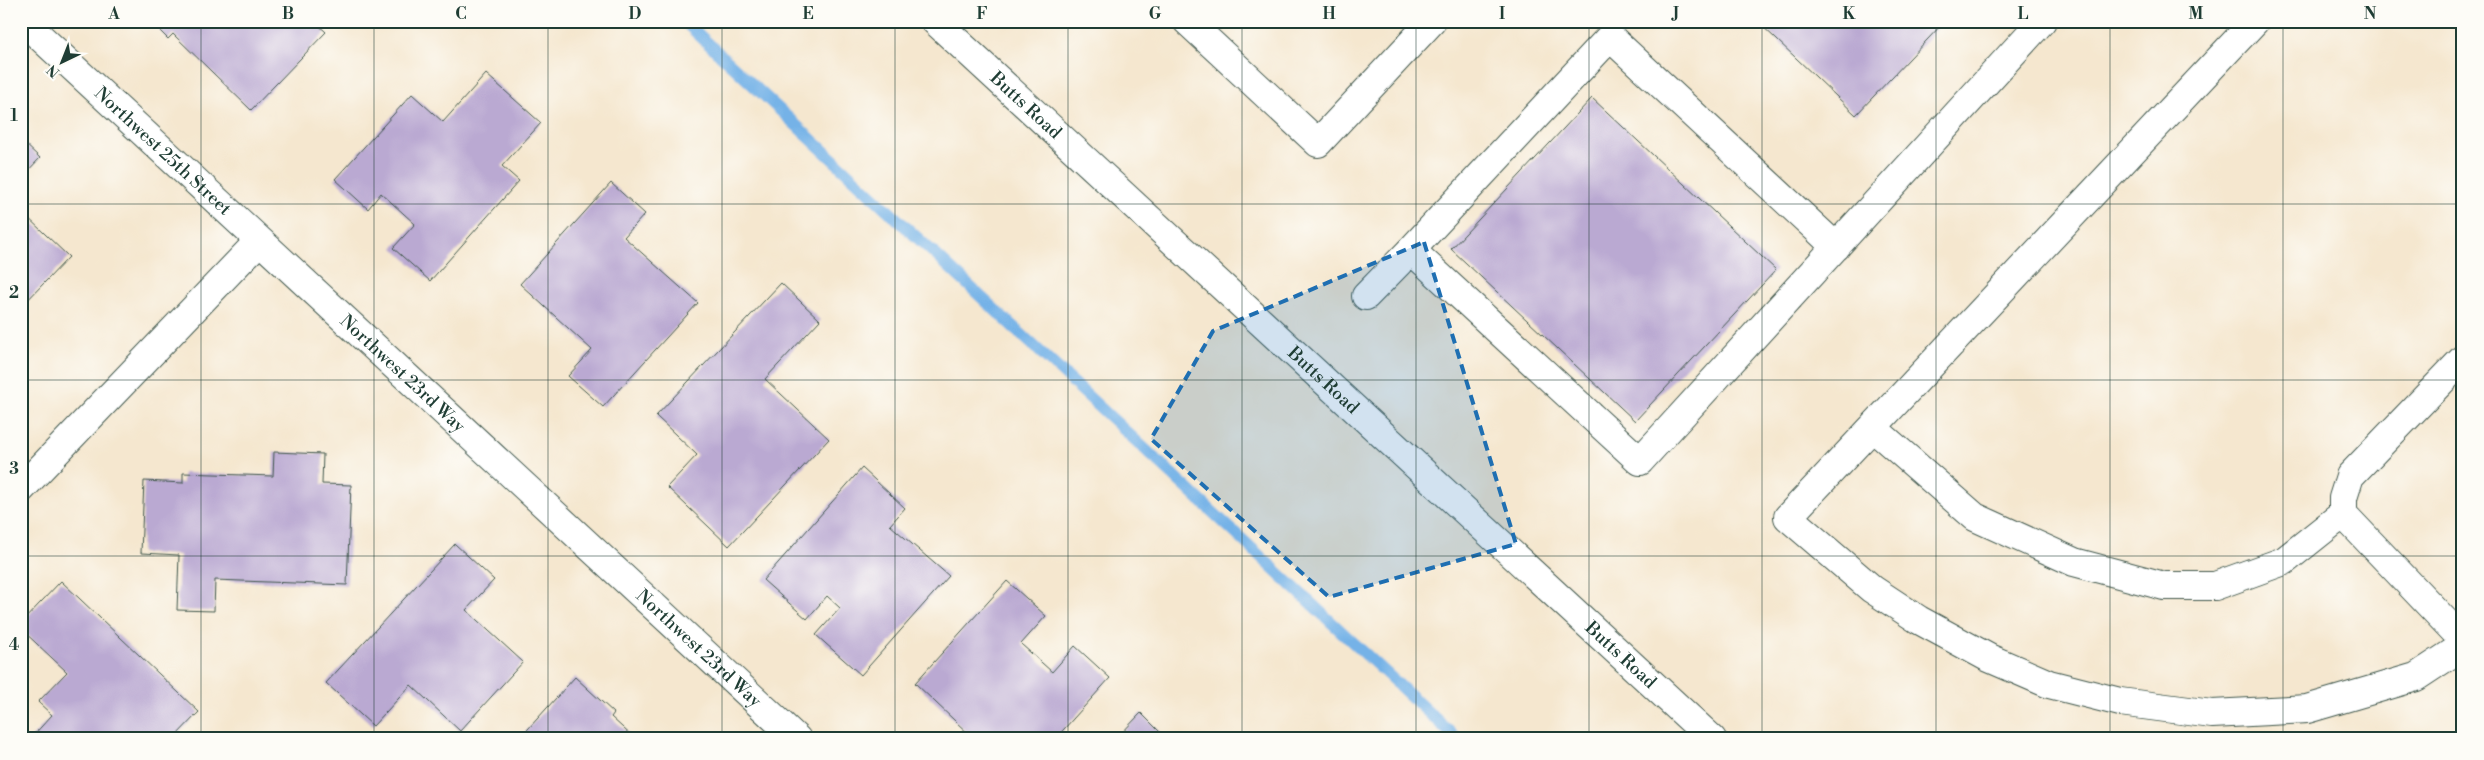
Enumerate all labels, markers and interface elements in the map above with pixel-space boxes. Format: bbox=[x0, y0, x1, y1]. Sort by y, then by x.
text: A bbox=[107, 4, 120, 24]
text: B bbox=[282, 4, 294, 24]
text: C bbox=[455, 4, 467, 24]
text: D bbox=[629, 4, 642, 24]
text: E bbox=[802, 4, 814, 24]
text: F bbox=[976, 4, 988, 24]
text: G bbox=[1149, 4, 1162, 24]
text: H bbox=[1322, 4, 1336, 24]
text: I bbox=[1499, 4, 1505, 24]
text: J bbox=[1671, 4, 1679, 24]
text: K bbox=[1843, 4, 1857, 24]
text: L bbox=[2018, 4, 2029, 24]
text: M bbox=[2189, 4, 2204, 24]
text: N bbox=[2364, 4, 2377, 24]
north arrow bbox=[38, 38, 88, 88]
text: N bbox=[44, 60, 64, 81]
street label: Butts Road bbox=[985, 66, 1067, 144]
street label: Northwest 25th Street bbox=[90, 82, 237, 220]
text: 1 bbox=[10, 106, 18, 126]
text: 2 bbox=[9, 283, 19, 303]
street label: Northwest 23rd Way bbox=[335, 309, 471, 437]
street label: Butts Road bbox=[1282, 341, 1365, 419]
text: 3 bbox=[9, 459, 19, 479]
street label: Northwest 23rd Way bbox=[631, 584, 767, 712]
street label: Butts Road bbox=[1580, 616, 1662, 694]
text: 4 bbox=[9, 635, 20, 655]

